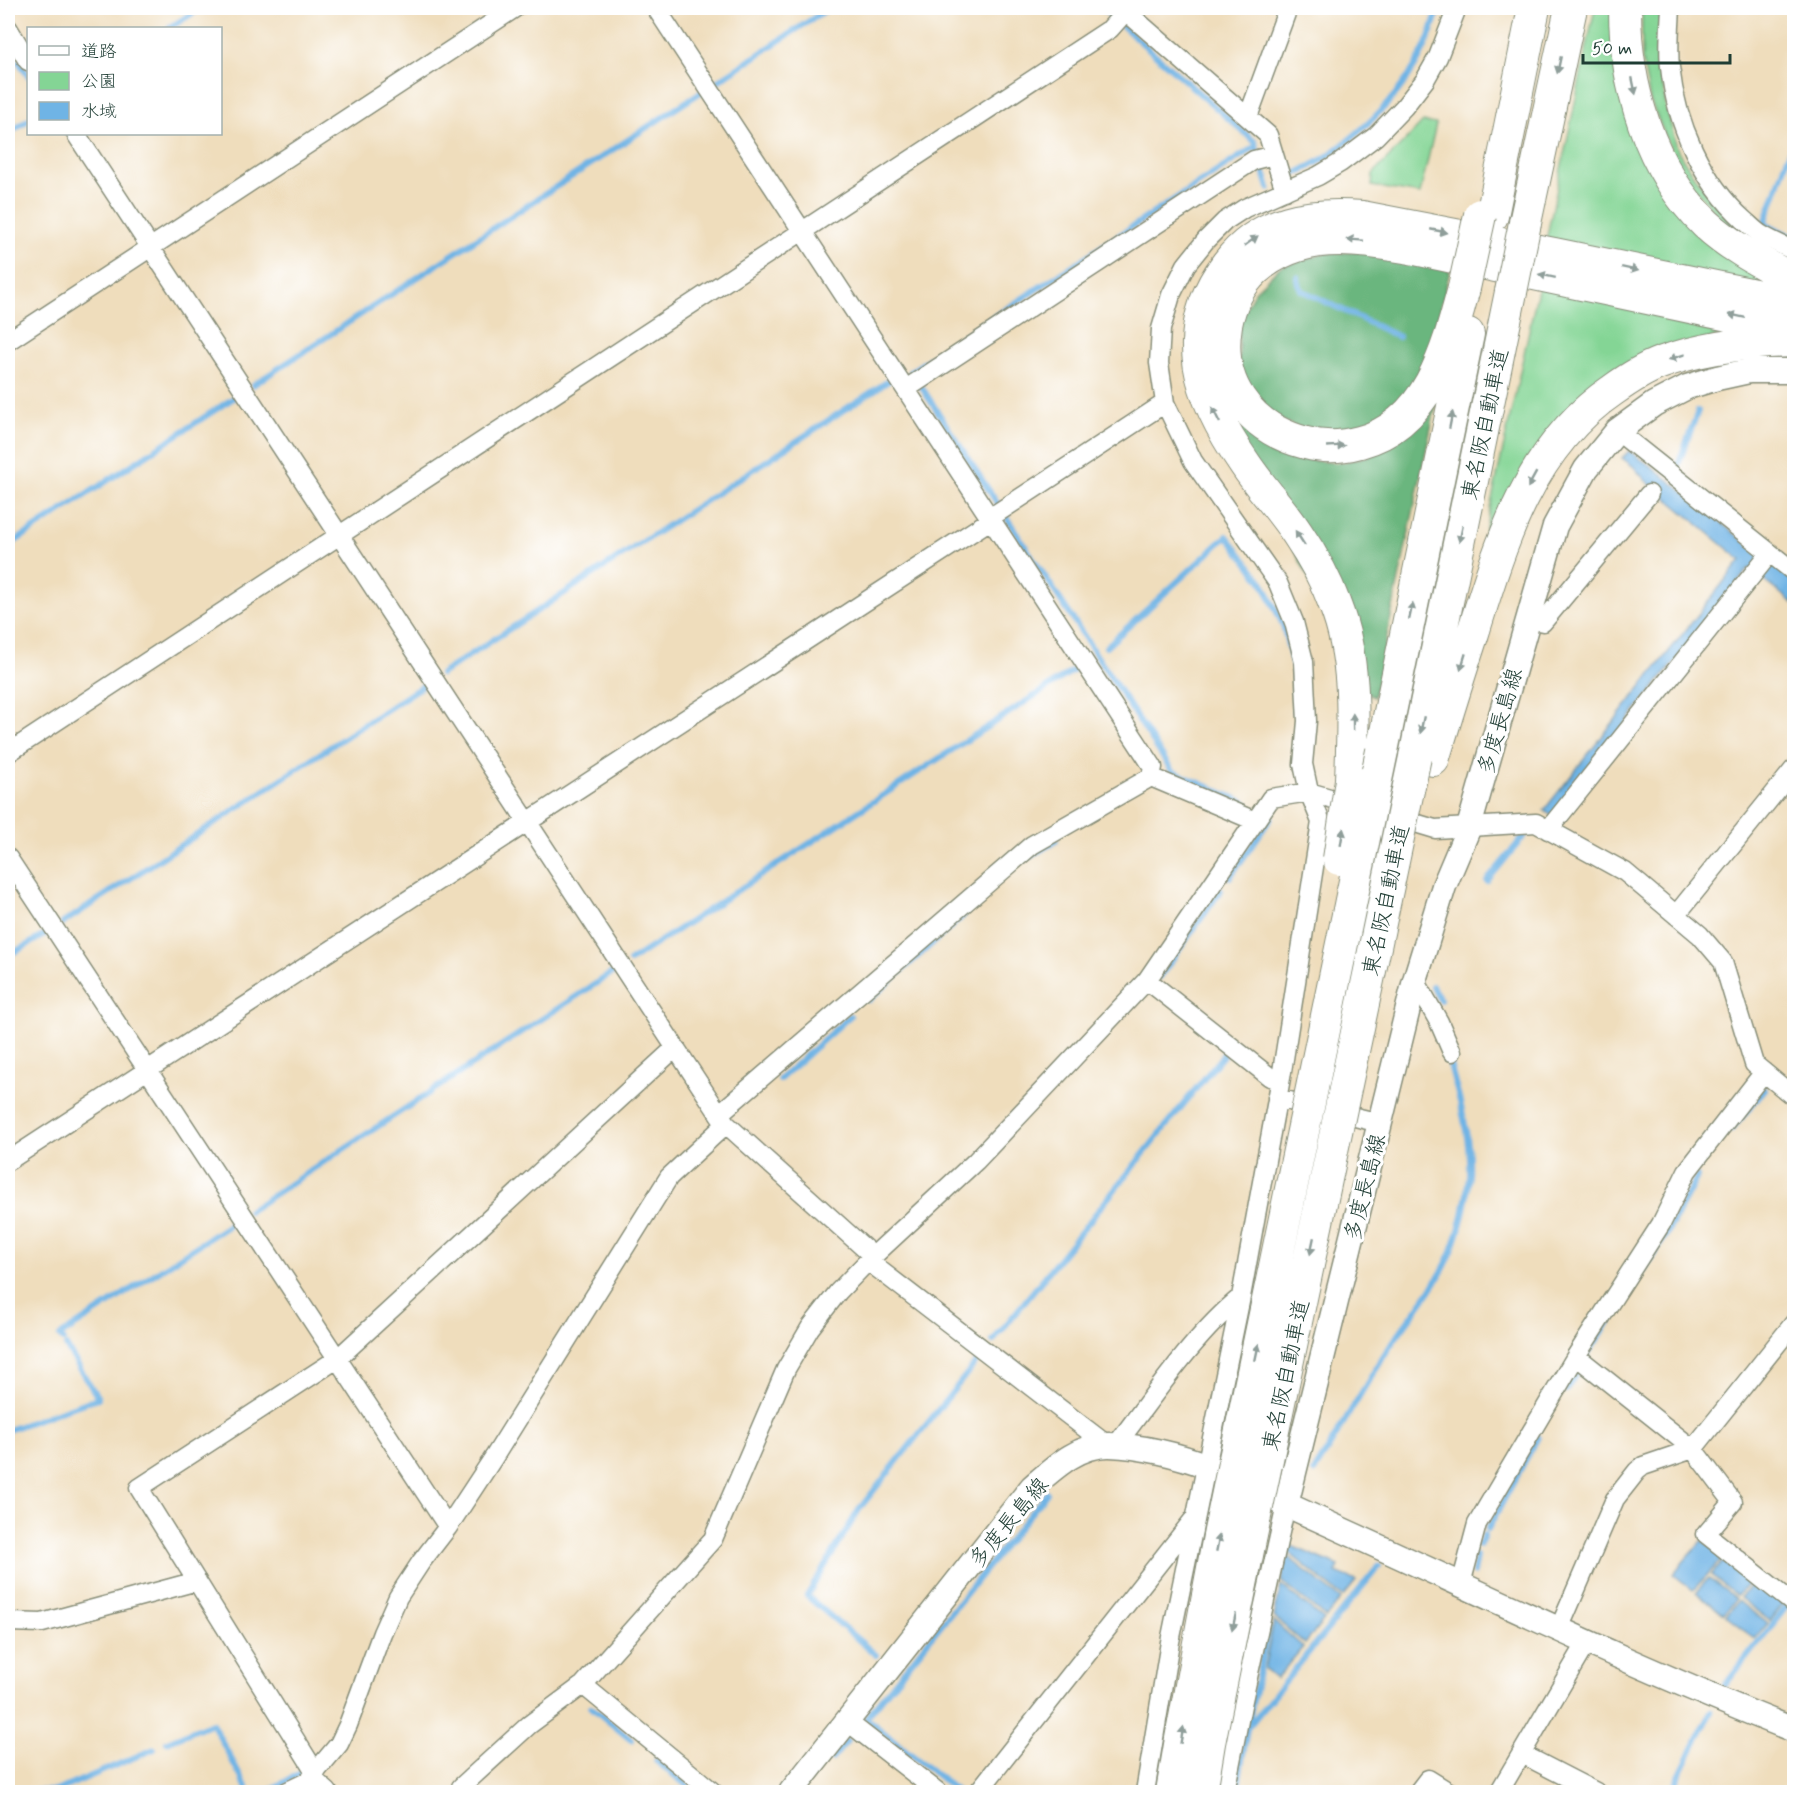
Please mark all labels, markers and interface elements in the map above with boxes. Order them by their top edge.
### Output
legend [27,27,222,135]
scale bar [1583,27,1730,65]
text: 50 m [1592,37,1632,61]
text: 道路 [81,40,117,64]
one-way arrow [1553,55,1563,74]
text: 公園 [81,70,117,94]
one-way arrow [1630,77,1639,96]
text: 水域 [81,100,117,124]
one-way arrow [1430,227,1449,236]
one-way arrow [1345,235,1364,245]
one-way arrow [1244,236,1259,248]
one-way arrow [1621,265,1640,274]
one-way arrow [1537,270,1556,280]
one-way arrow [1728,311,1747,321]
street label: 東名阪自動車道 [1456,346,1516,503]
one-way arrow [1668,353,1686,363]
one-way arrow [1211,407,1221,424]
one-way arrow [1446,411,1456,429]
one-way arrow [1327,441,1346,450]
one-way arrow [1527,472,1537,489]
one-way arrow [1456,525,1465,544]
one-way arrow [1295,530,1306,546]
one-way arrow [1407,602,1417,620]
one-way arrow [1458,654,1468,672]
street label: 多度長島線 [1472,665,1530,778]
one-way arrow [1348,712,1357,731]
one-way arrow [1417,716,1426,735]
street label: 東名阪自動車道 [1357,822,1417,979]
one-way arrow [1338,828,1347,847]
street label: 多度長島線 [1339,1131,1393,1244]
one-way arrow [1307,1236,1316,1255]
street label: 東名阪自動車道 [1257,1297,1317,1454]
one-way arrow [1253,1342,1262,1361]
street label: 多度長島線 [963,1472,1056,1574]
one-way arrow [1214,1533,1223,1552]
one-way arrow [1229,1612,1238,1631]
one-way arrow [1177,1725,1186,1744]

